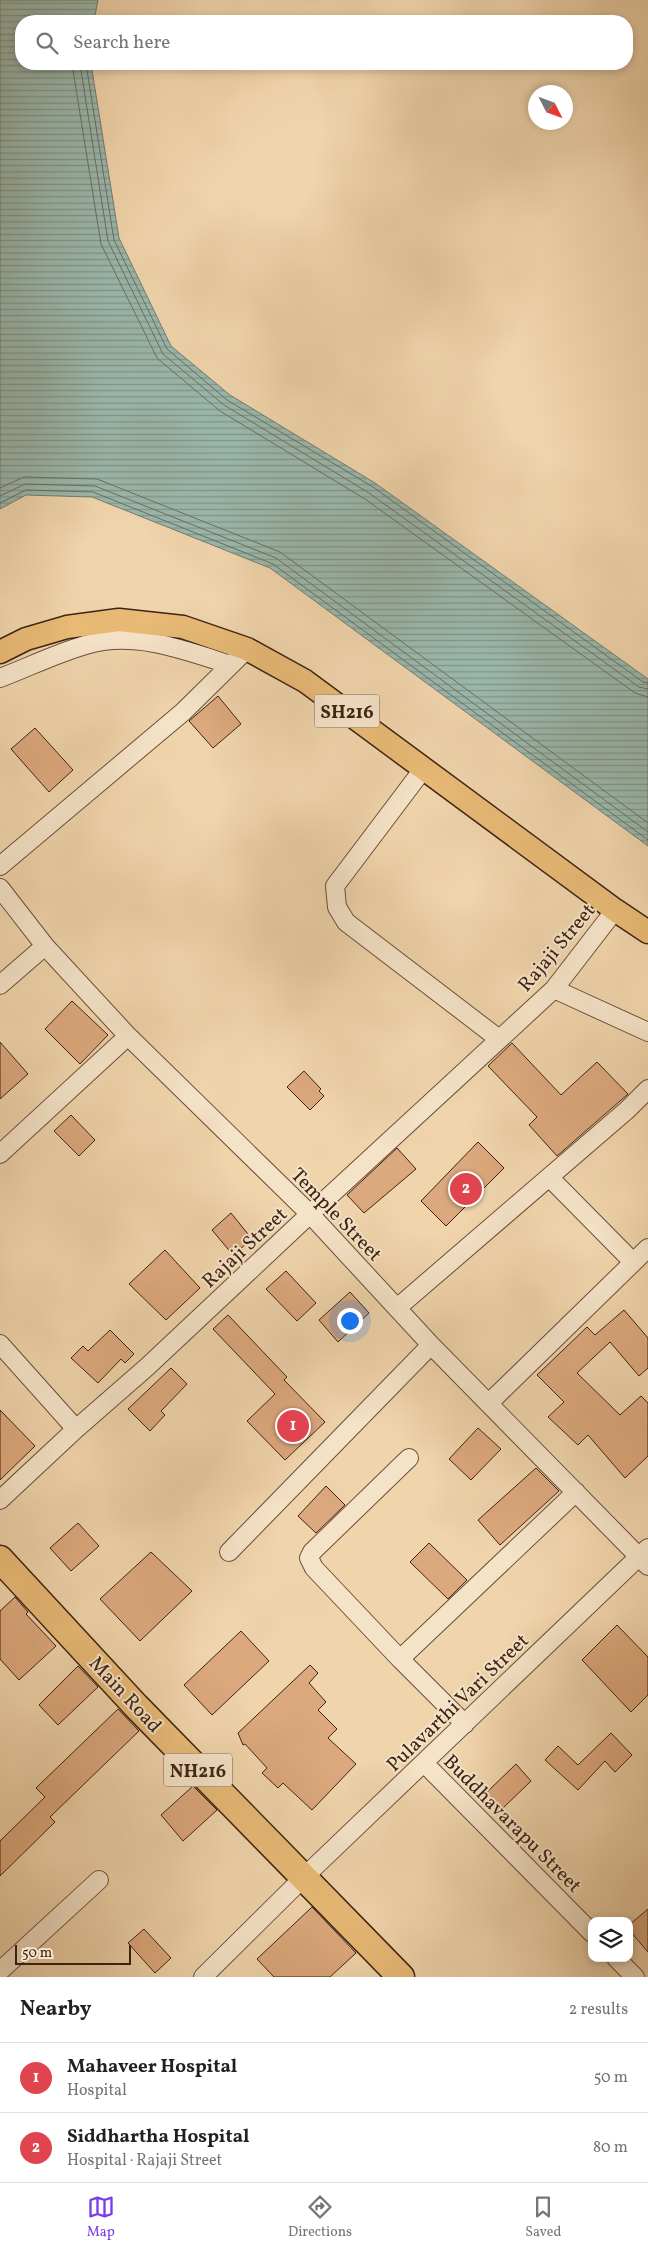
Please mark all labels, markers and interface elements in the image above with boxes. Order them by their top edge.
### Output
search box [15,15,633,70]
icon: search [33,29,61,57]
text: Search here [73,30,170,56]
north arrow [528,85,573,130]
road number: SH216 [314,694,380,728]
street label: Rajaji Street [512,898,603,998]
street label: Temple Street [284,1162,388,1268]
pin: 2 [450,1170,482,1208]
street label: Rajaji Street [197,1202,294,1295]
your location [337,1308,363,1334]
pin: 1 [277,1407,309,1445]
street label: Pulavarthi Vari Street [381,1628,536,1779]
street label: Main Road [82,1651,167,1740]
street label: Buddhavarapu Street [436,1749,587,1900]
road number: NH216 [164,1754,232,1786]
map controls [588,1917,633,1962]
button: layers [588,1917,633,1962]
scale bar [15,1942,131,1965]
text: 50 m [22,1944,52,1963]
text: Nearby [20,1995,91,2024]
text: 2 results [569,1999,628,2021]
text: Mahaveer Hospital [67,2054,237,2080]
text: 1 [33,2067,39,2089]
text: 50 m [594,2067,628,2089]
text: Hospital [67,2080,127,2102]
text: Siddhartha Hospital [67,2124,249,2150]
text: 2 [32,2137,40,2159]
text: 80 m [593,2137,628,2159]
text: Hospital · Rajaji Street [67,2150,222,2172]
tab: Map [87,2193,115,2242]
tab: Directions [288,2193,352,2242]
tab: Saved [525,2193,561,2242]

